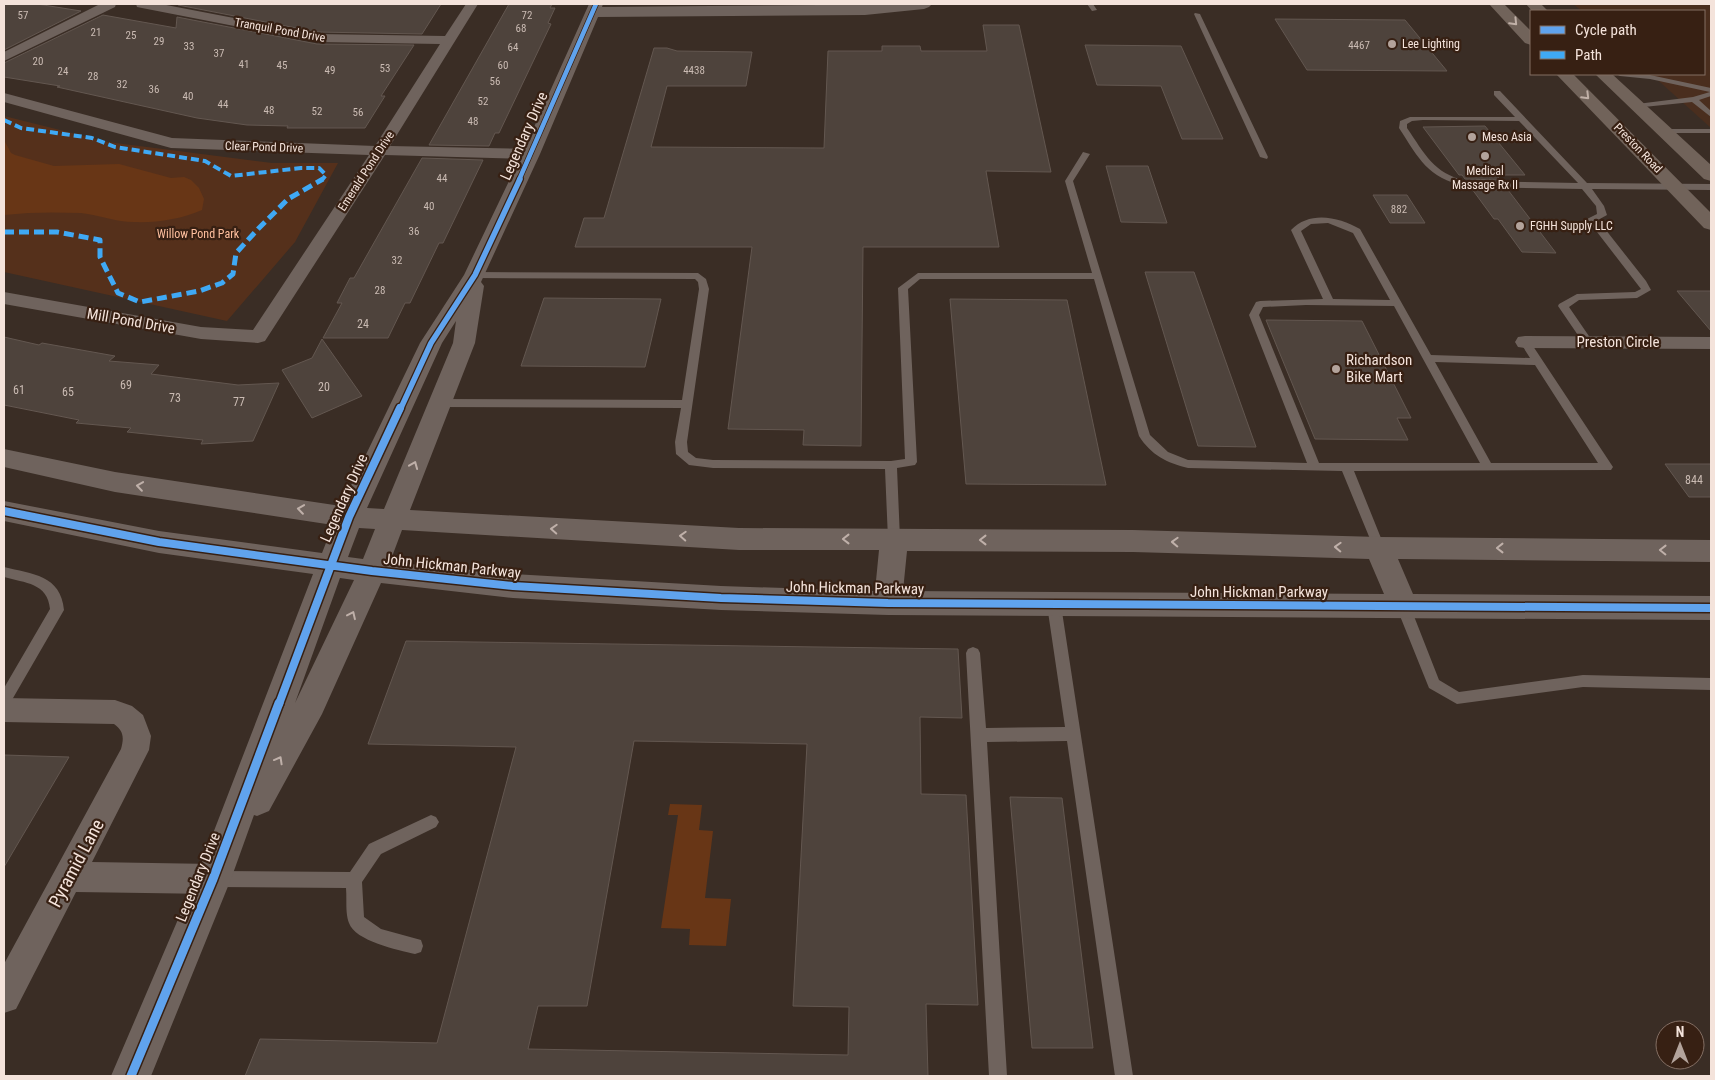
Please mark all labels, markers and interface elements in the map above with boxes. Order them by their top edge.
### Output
house number: 57 [18,9,28,22]
house number: 72 [522,9,532,22]
legend [1530,10,1705,75]
street label: Tranquil Pond Drive [234,15,327,45]
one-way arrow [1508,16,1517,25]
text: Cycle path [1575,21,1637,39]
house number: 68 [516,22,526,35]
house number: 21 [91,26,101,39]
house number: 25 [126,29,136,42]
house number: 29 [154,35,164,48]
place label: Lee Lighting [1402,37,1460,51]
marker: Lee Lighting [1386,38,1398,50]
house number: 4467 [1348,39,1370,52]
house number: 33 [184,40,194,53]
house number: 64 [508,41,519,54]
text: Path [1575,46,1602,64]
house number: 37 [214,47,224,60]
house number: 20 [33,55,43,68]
house number: 41 [239,58,249,71]
house number: 45 [277,59,287,72]
house number: 60 [498,59,508,72]
house number: 53 [380,62,390,75]
house number: 49 [325,64,335,77]
house number: 4438 [683,64,705,77]
house number: 24 [58,65,69,78]
house number: 28 [88,70,98,83]
house number: 56 [490,75,500,88]
house number: 32 [117,78,127,91]
house number: 36 [149,83,159,96]
street label: Legendary Drive [496,89,552,183]
house number: 40 [183,90,193,103]
one-way arrow [1581,90,1590,99]
house number: 52 [478,95,488,108]
house number: 44 [218,98,229,111]
house number: 48 [264,104,274,117]
house number: 52 [312,105,322,118]
house number: 56 [353,106,363,119]
house number: 48 [468,115,478,128]
street label: Preston Road [1611,120,1665,176]
street label: Emerald Pond Drive [335,128,397,214]
place label: Meso Asia [1482,130,1532,144]
marker: Meso Asia [1466,131,1478,143]
street label: Clear Pond Drive [225,139,304,155]
marker: Medical Massage Rx II [1479,150,1491,162]
place label: Medical Massage Rx II [1452,164,1518,192]
house number: 44 [437,172,448,185]
house number: 40 [424,200,434,213]
house number: 882 [1391,203,1407,216]
place label: FGHH Supply LLC [1530,219,1613,233]
marker: FGHH Supply LLC [1514,220,1526,232]
house number: 36 [409,225,419,238]
park label: Willow Pond Park [157,227,240,241]
house number: 32 [392,254,402,267]
house number: 28 [375,284,385,297]
street label: Mill Pond Drive [86,304,176,338]
house number: 24 [357,317,369,331]
street label: Preston Circle [1577,333,1659,351]
place label: Richardson Bike Mart [1346,351,1412,386]
marker: Richardson Bike Mart [1330,363,1342,375]
house number: 69 [120,378,132,392]
house number: 20 [318,380,330,394]
house number: 61 [13,383,25,397]
house number: 65 [62,385,74,399]
house number: 73 [169,391,181,405]
house number: 77 [233,395,245,409]
street label: Legendary Drive [316,451,372,545]
one-way arrow [408,461,419,470]
house number: 844 [1685,473,1703,487]
one-way arrow [136,481,144,491]
one-way arrow [296,505,305,515]
one-way arrow [550,523,558,534]
one-way arrow [679,530,687,541]
one-way arrow [841,534,849,544]
one-way arrow [979,535,986,545]
one-way arrow [1171,537,1178,547]
one-way arrow [1333,542,1341,552]
one-way arrow [1496,543,1504,553]
one-way arrow [1658,545,1666,555]
street label: John Hickman Parkway [382,550,522,582]
street label: John Hickman Parkway [786,578,924,598]
street label: John Hickman Parkway [1190,583,1328,601]
one-way arrow [345,611,356,620]
one-way arrow [273,757,283,766]
street label: Pyramid Lane [44,815,108,911]
street label: Legendary Drive [172,830,224,924]
north arrow [1655,1020,1705,1070]
text: N [1676,1024,1684,1040]

